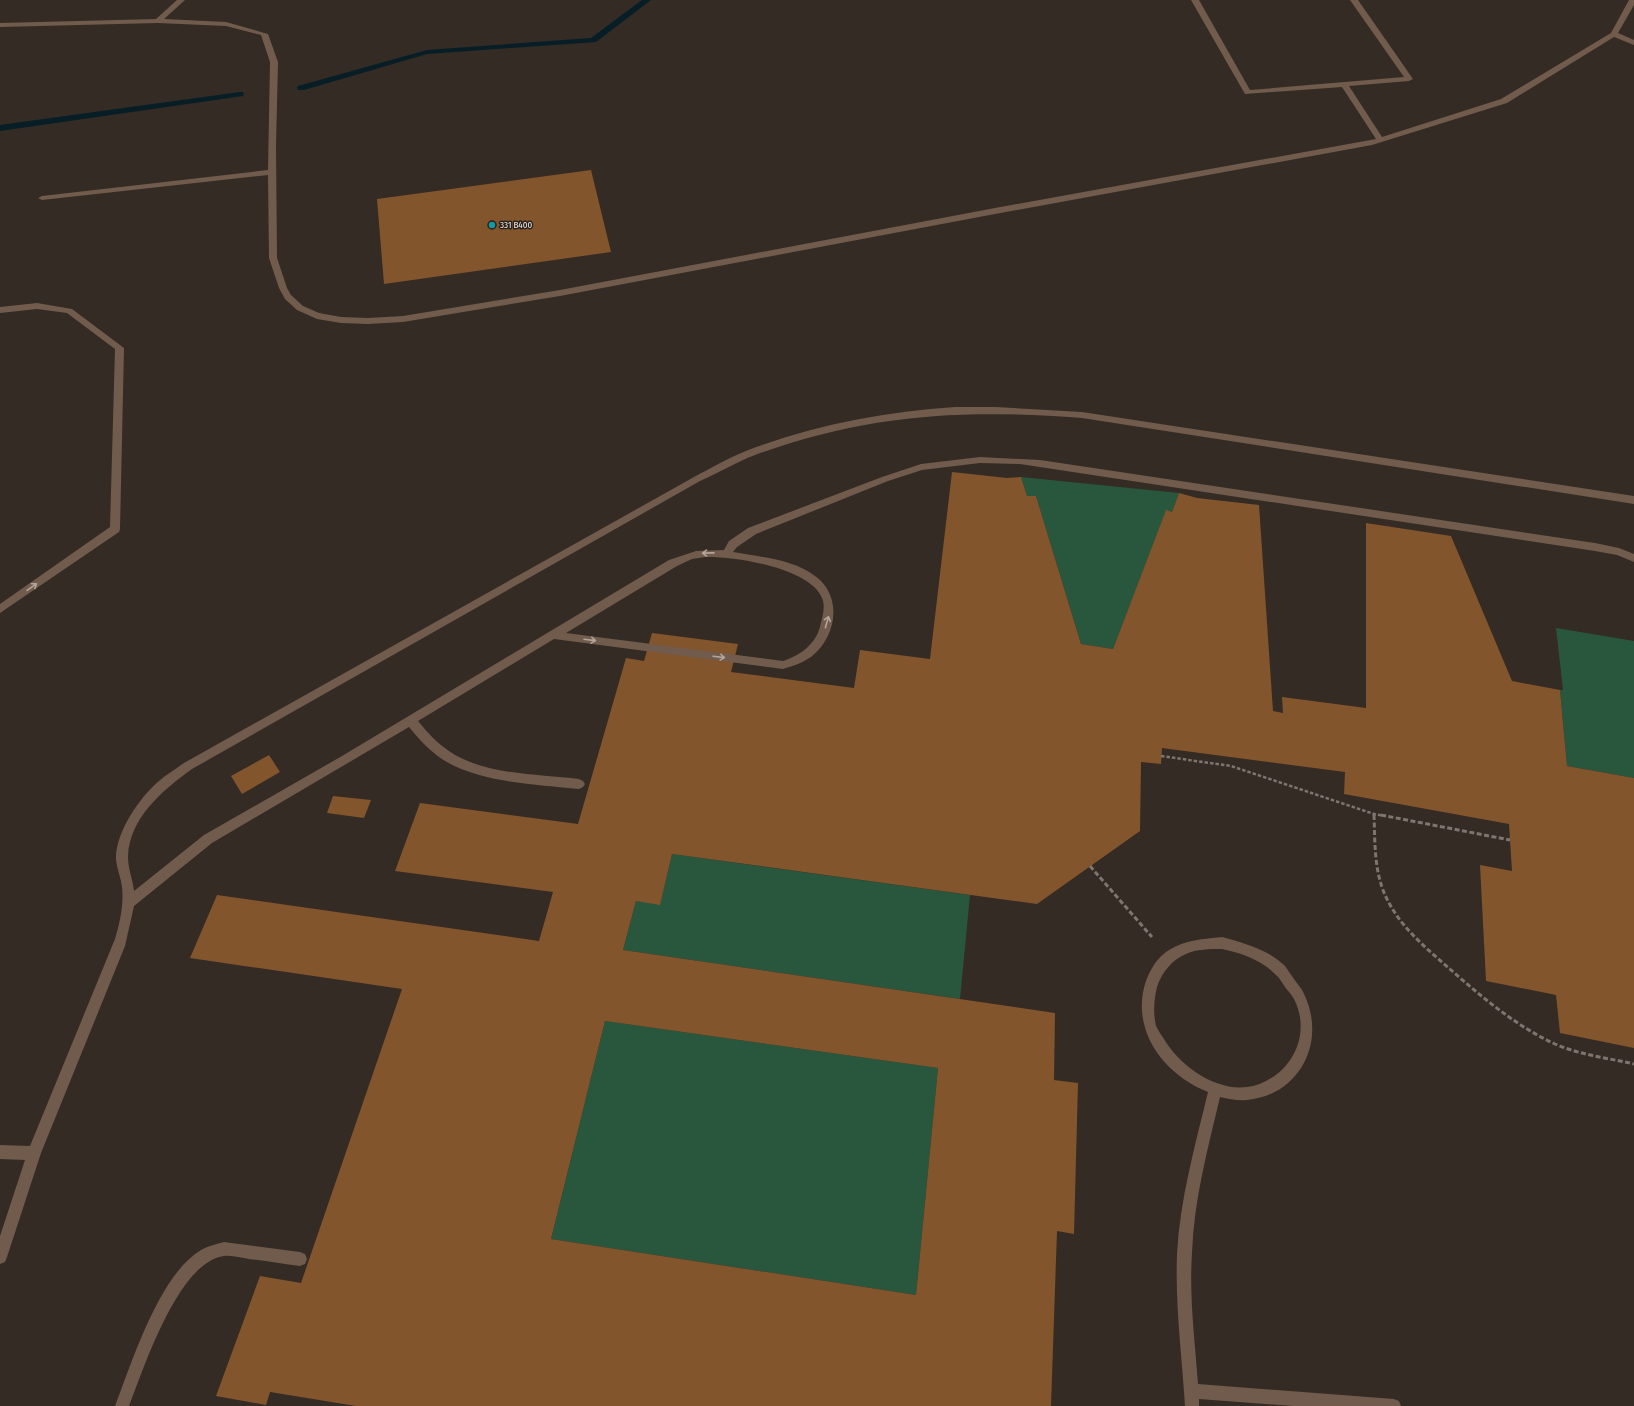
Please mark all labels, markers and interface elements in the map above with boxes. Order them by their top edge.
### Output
marker: 331 B400 [487,220,497,230]
place label: 331 B400 [500,220,532,230]
one-way arrow [702,549,715,557]
one-way arrow [26,583,37,591]
one-way arrow [824,616,831,629]
one-way arrow [583,637,596,644]
one-way arrow [712,653,725,661]

